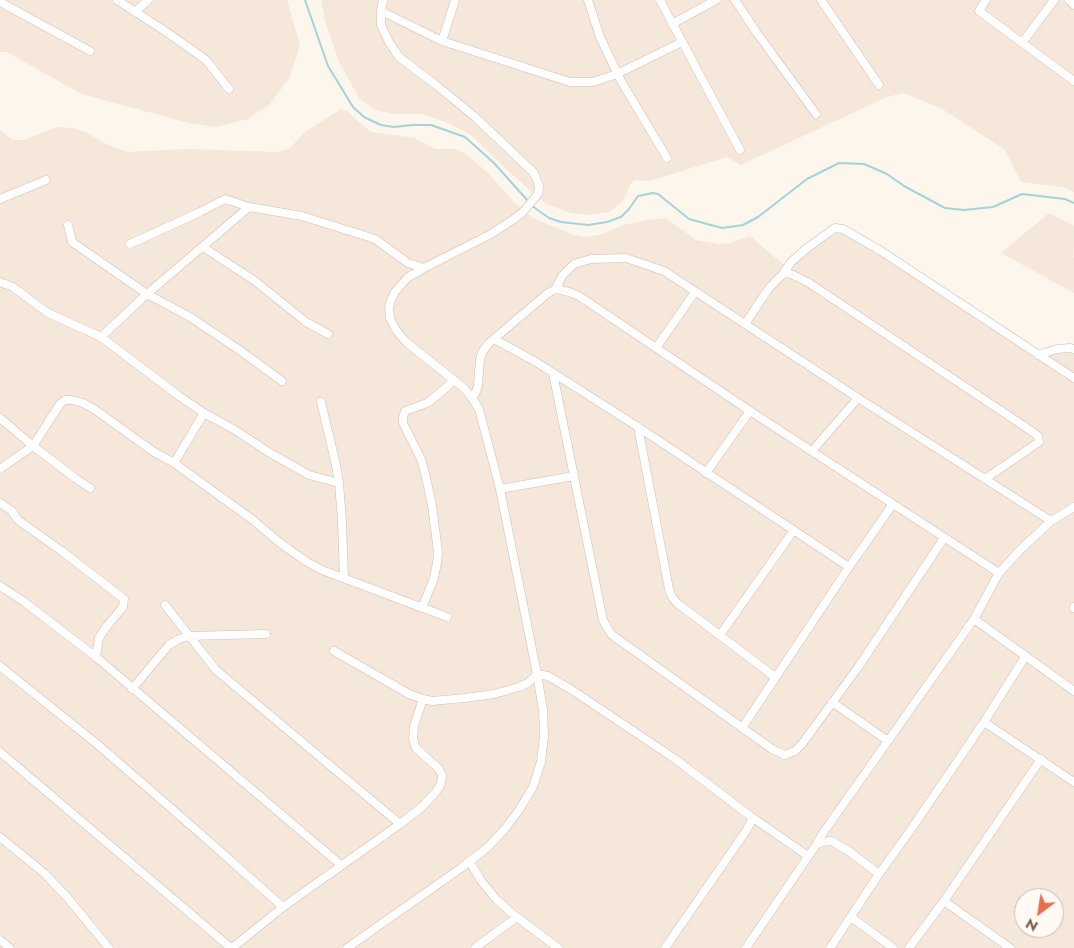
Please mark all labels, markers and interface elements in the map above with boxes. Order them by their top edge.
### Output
north arrow [1014,888,1064,938]
text: N [1022,914,1042,936]

